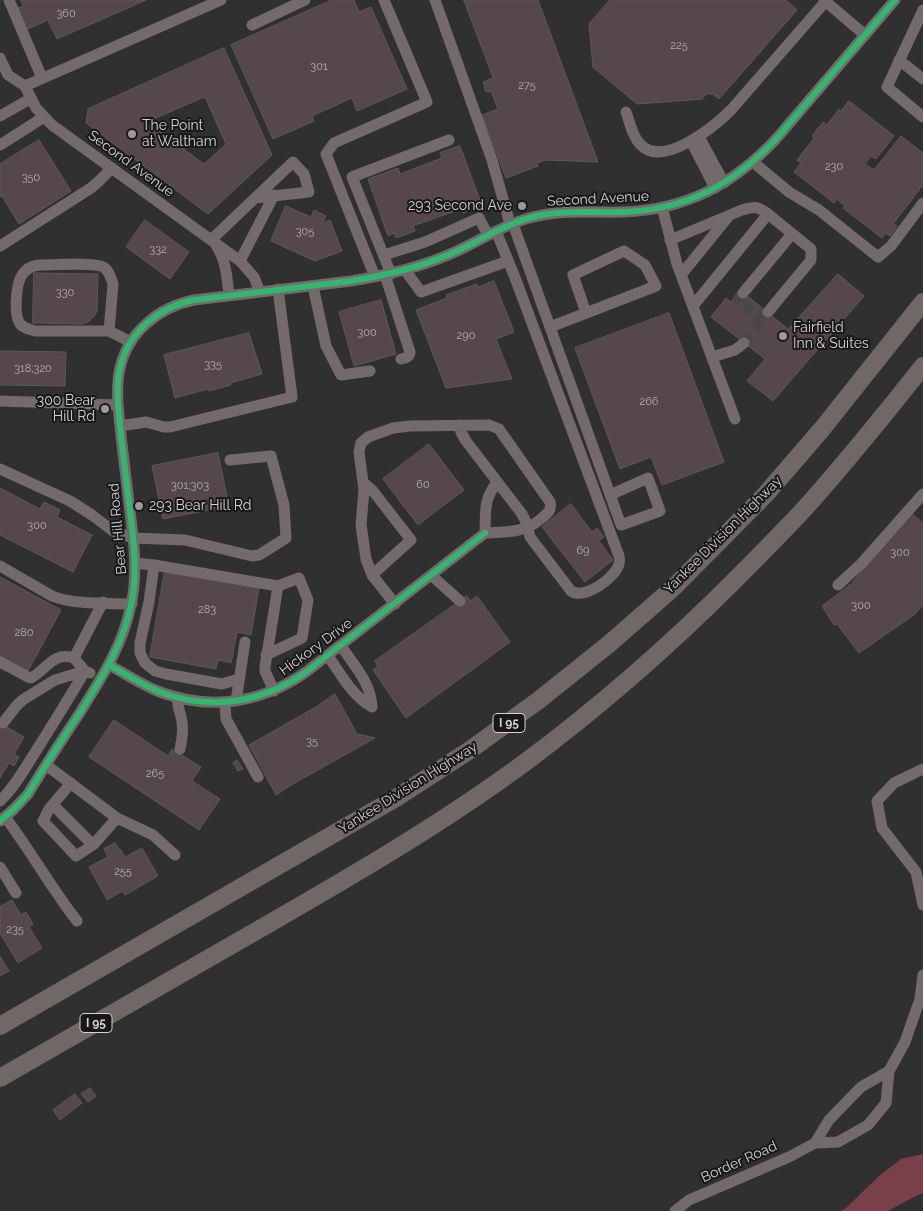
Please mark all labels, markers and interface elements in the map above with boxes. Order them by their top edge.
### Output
house number: 360 [56,7,76,21]
house number: 225 [670,39,688,53]
house number: 301 [310,60,328,74]
house number: 275 [518,79,536,93]
place label: The Point at Waltham [142,118,217,150]
street label: Second Avenue [85,127,177,201]
marker: The Point at Waltham [126,128,138,140]
house number: 230 [825,160,843,174]
house number: 350 [22,171,40,185]
street label: Second Avenue [547,188,649,210]
place label: 293 Second Ave [408,198,512,214]
marker: 293 Second Ave [516,200,528,212]
house number: 305 [296,225,314,239]
house number: 332 [149,243,167,257]
house number: 330 [56,286,74,300]
place label: Fairfield Inn & Suites [793,320,869,352]
house number: 300 [357,326,377,340]
house number: 290 [457,329,475,343]
marker: Fairfield Inn & Suites [777,330,789,342]
house number: 335 [204,358,222,372]
house number: 318;320 [14,362,52,376]
place label: 300 Bear Hill Rd [37,393,95,426]
house number: 266 [640,395,658,409]
marker: 300 Bear Hill Rd [99,403,111,415]
street label: Yankee Division Highway [660,472,786,598]
house number: 60 [416,478,430,492]
house number: 301;303 [171,479,209,493]
street label: Bear Hill Road [106,483,130,575]
place label: 293 Bear Hill Rd [149,498,251,514]
marker: 293 Bear Hill Rd [133,500,145,512]
house number: 300 [27,519,47,533]
house number: 69 [576,544,590,558]
house number: 300 [890,546,910,560]
house number: 300 [851,599,871,613]
house number: 283 [198,603,216,617]
street label: Hickory Drive [276,615,356,679]
house number: 280 [15,626,33,640]
road number: I 95 [493,714,525,732]
house number: 35 [306,735,318,749]
street label: Yankee Division Highway [336,738,480,838]
house number: 265 [146,767,164,781]
house number: 255 [114,865,132,879]
house number: 235 [6,923,24,937]
road number: I 95 [80,1014,112,1032]
street label: Border Road [698,1138,780,1186]

